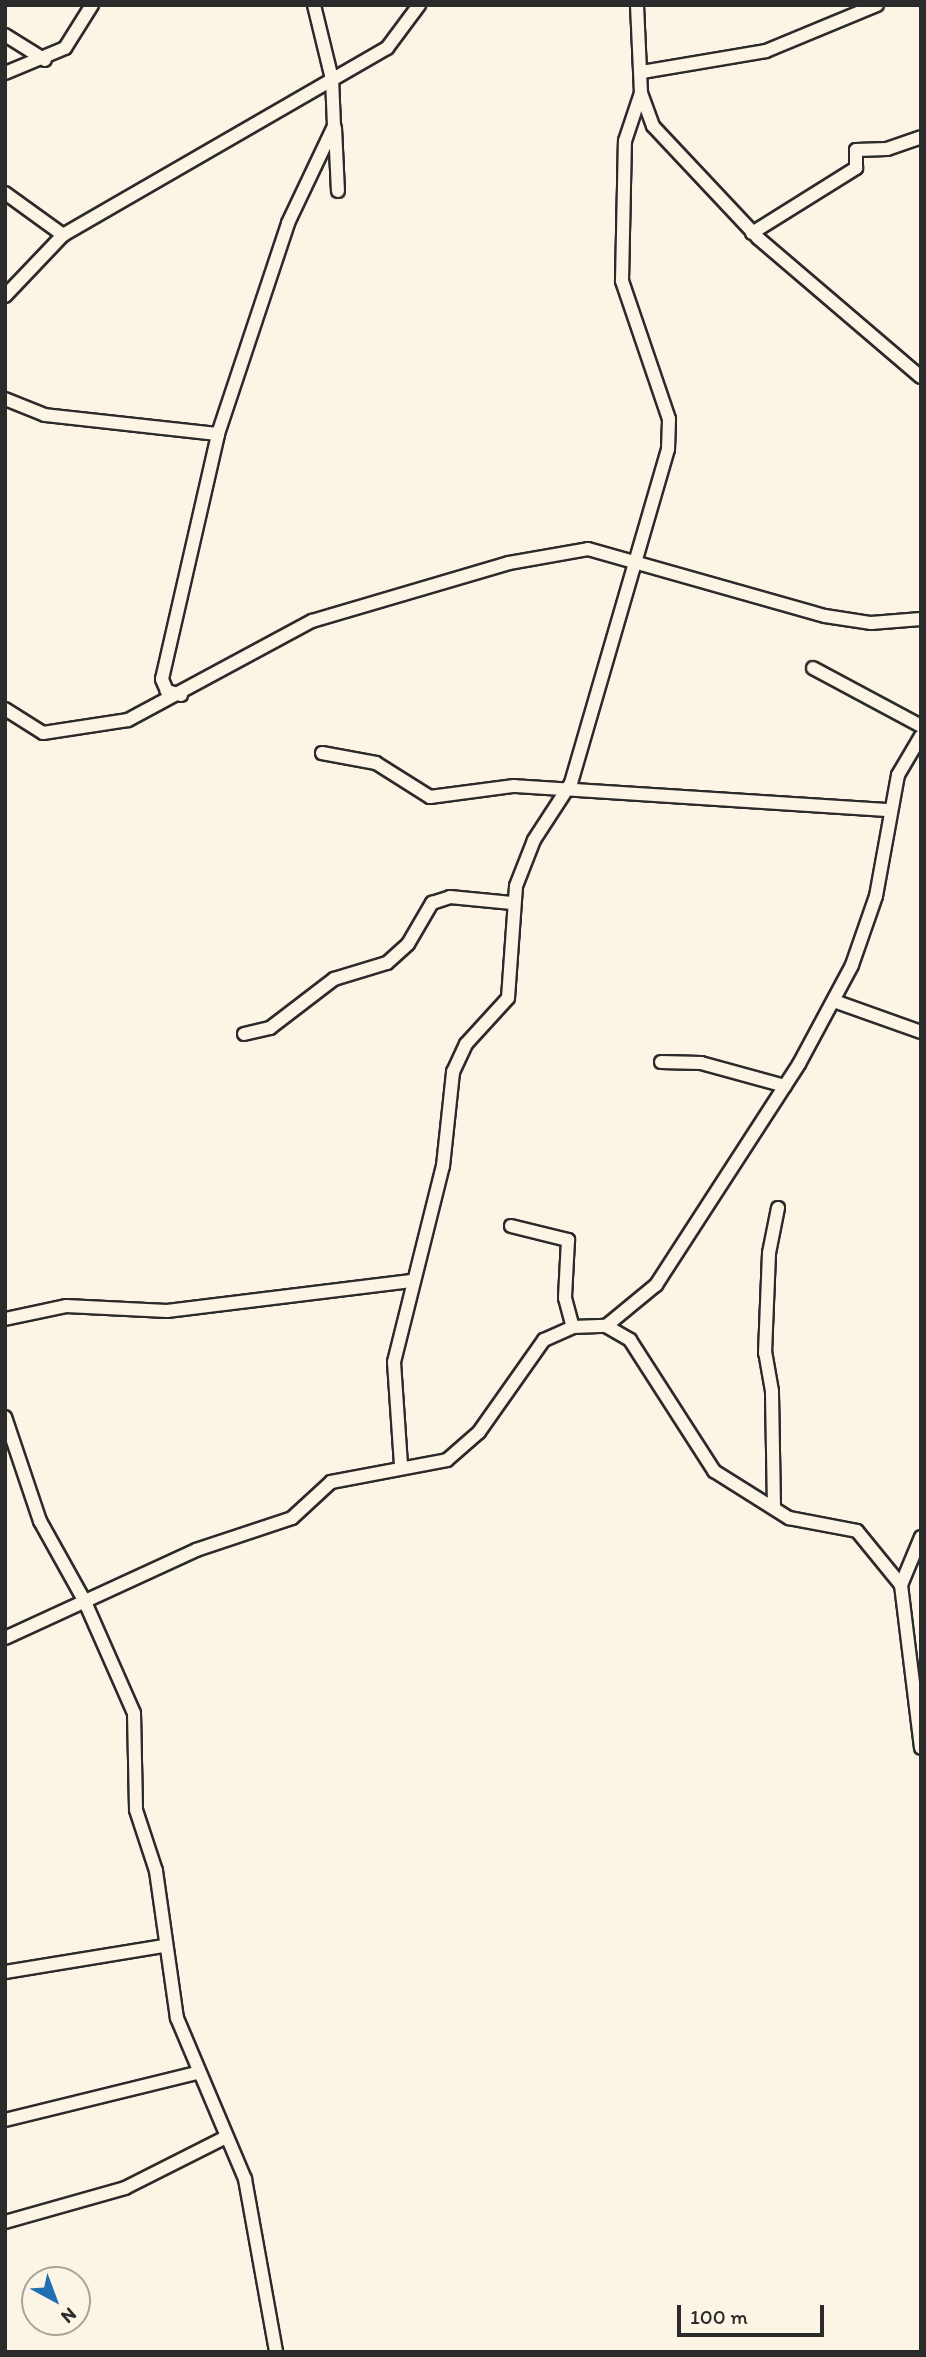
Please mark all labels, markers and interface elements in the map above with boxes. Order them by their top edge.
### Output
north arrow [21,2266,91,2336]
scale bar [681,2290,828,2334]
text: N [56,2303,81,2329]
text: 100 m [690,2304,748,2329]

